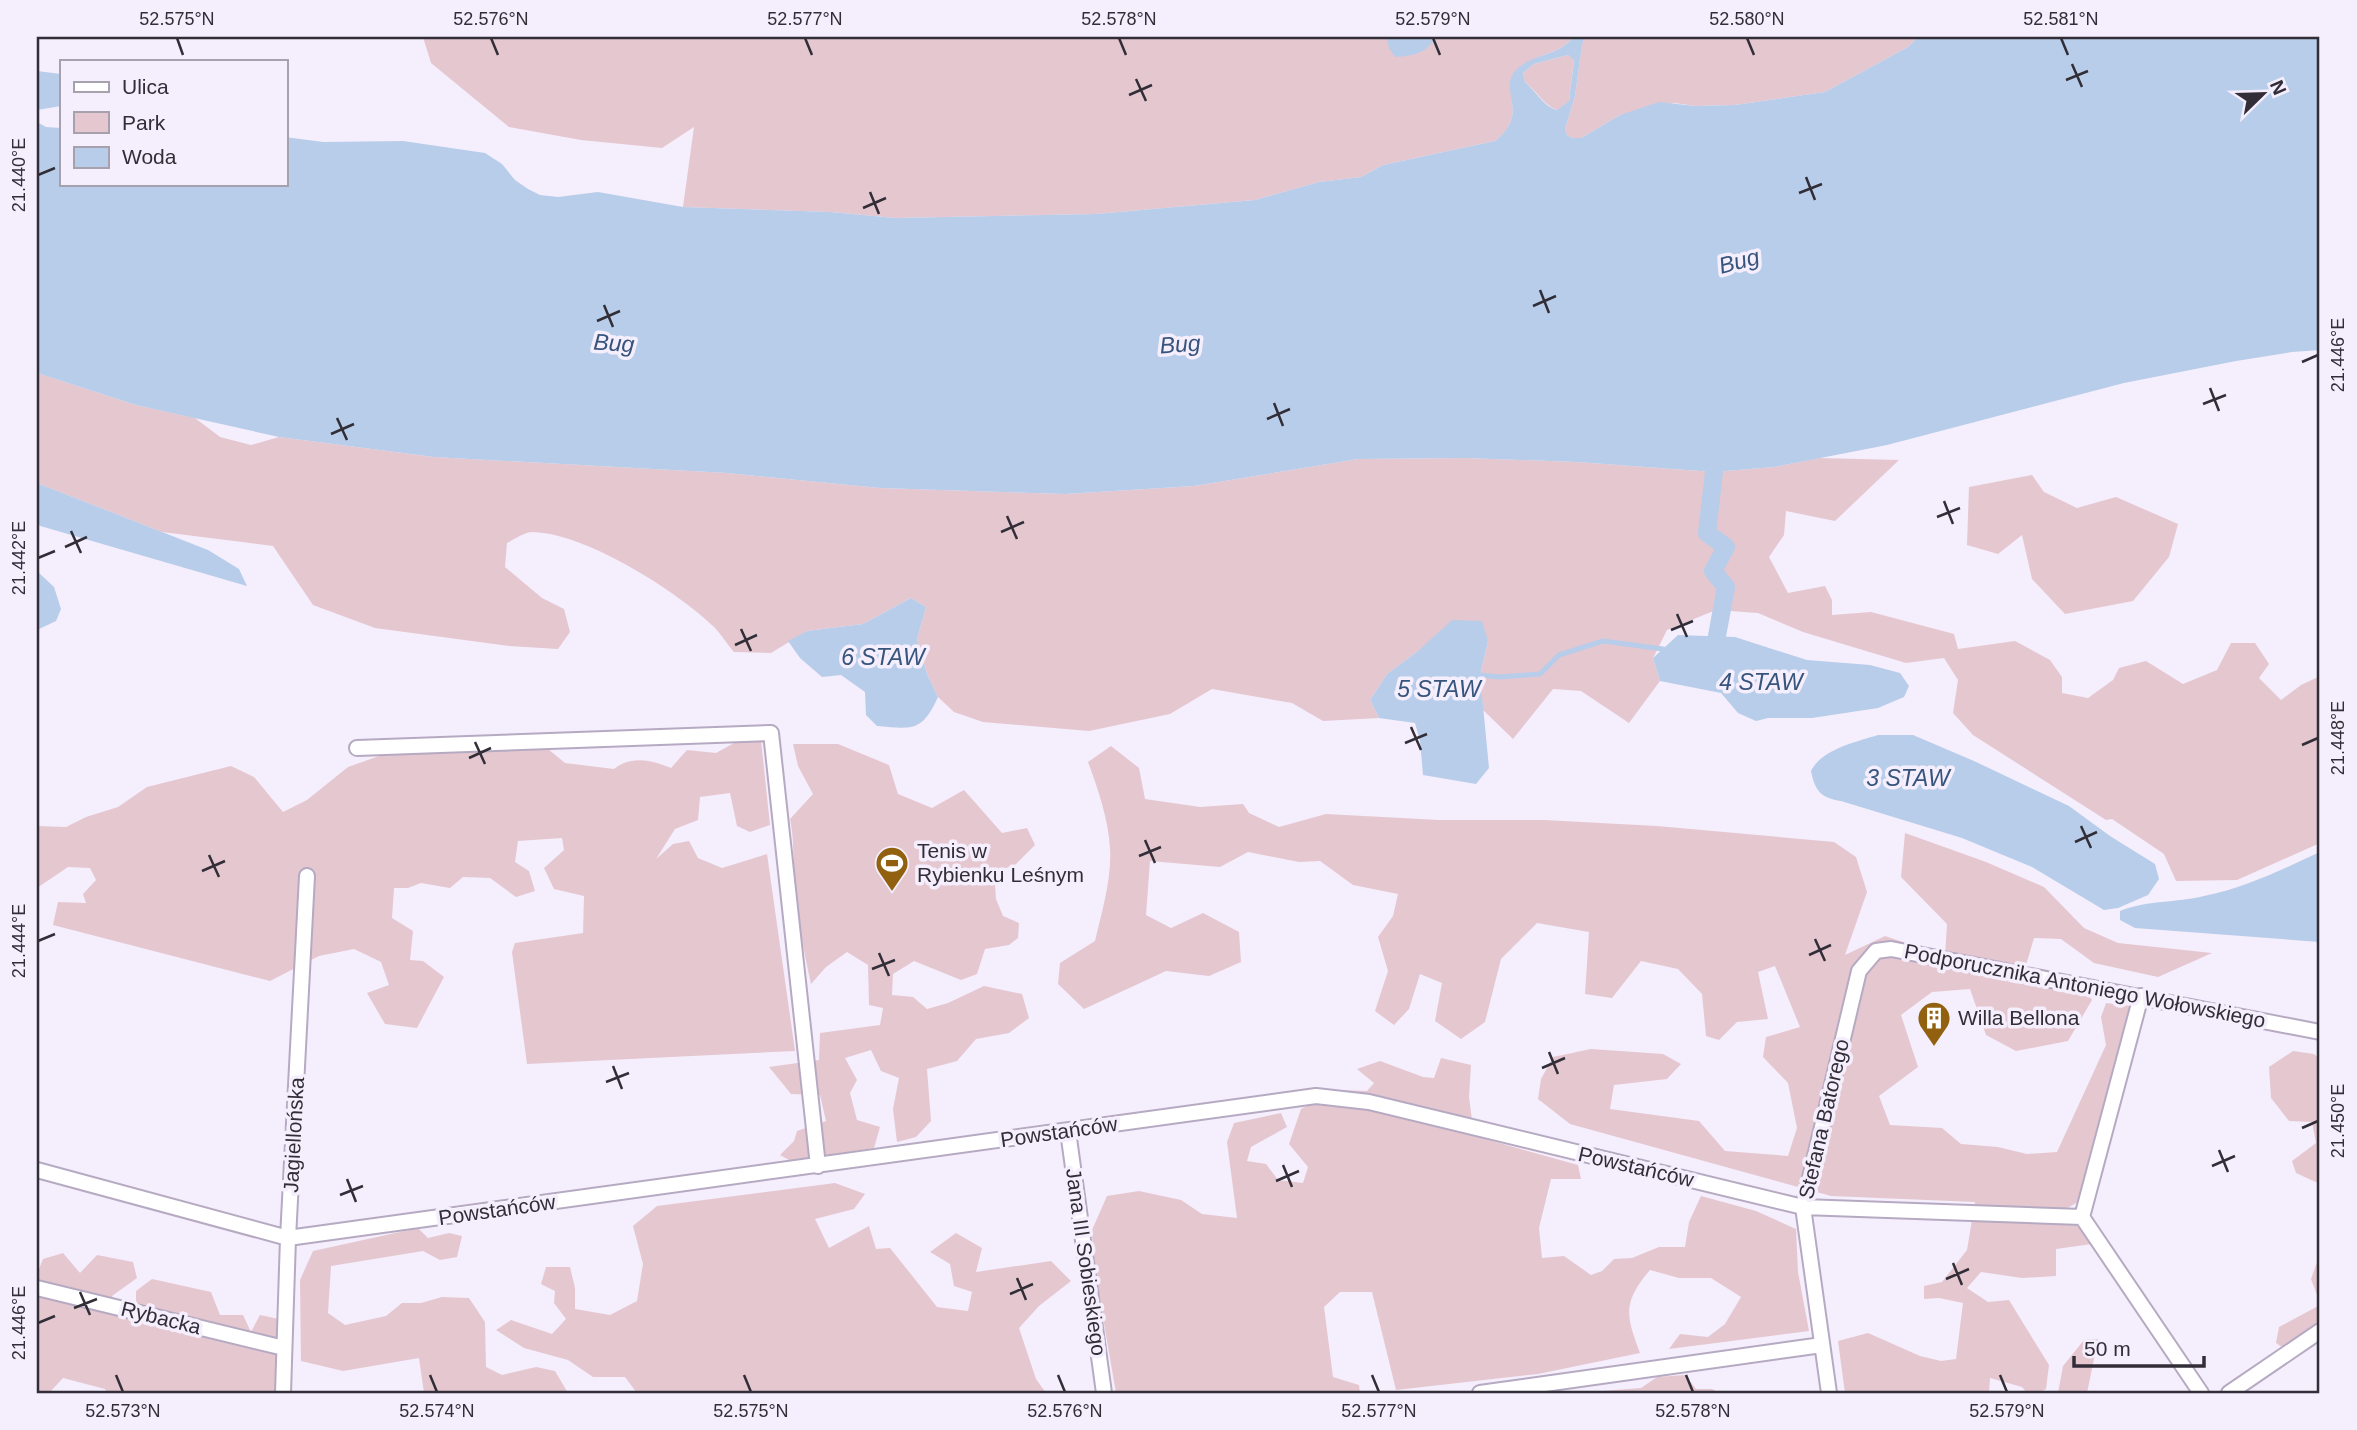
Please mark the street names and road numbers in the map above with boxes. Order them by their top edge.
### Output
street label: Podporucznika Antoniego Wołowskiego [1903,939,2268,1032]
street label: Stefana Batorego [1794,1037,1853,1201]
street label: Jagiellońska [279,1076,308,1193]
street label: Powstańców [999,1112,1120,1151]
street label: Powstańców [1576,1142,1697,1191]
street label: Jana III Sobieskiego [1062,1167,1111,1357]
street label: Powstańców [437,1190,558,1229]
street label: Rybacka [119,1296,204,1339]

